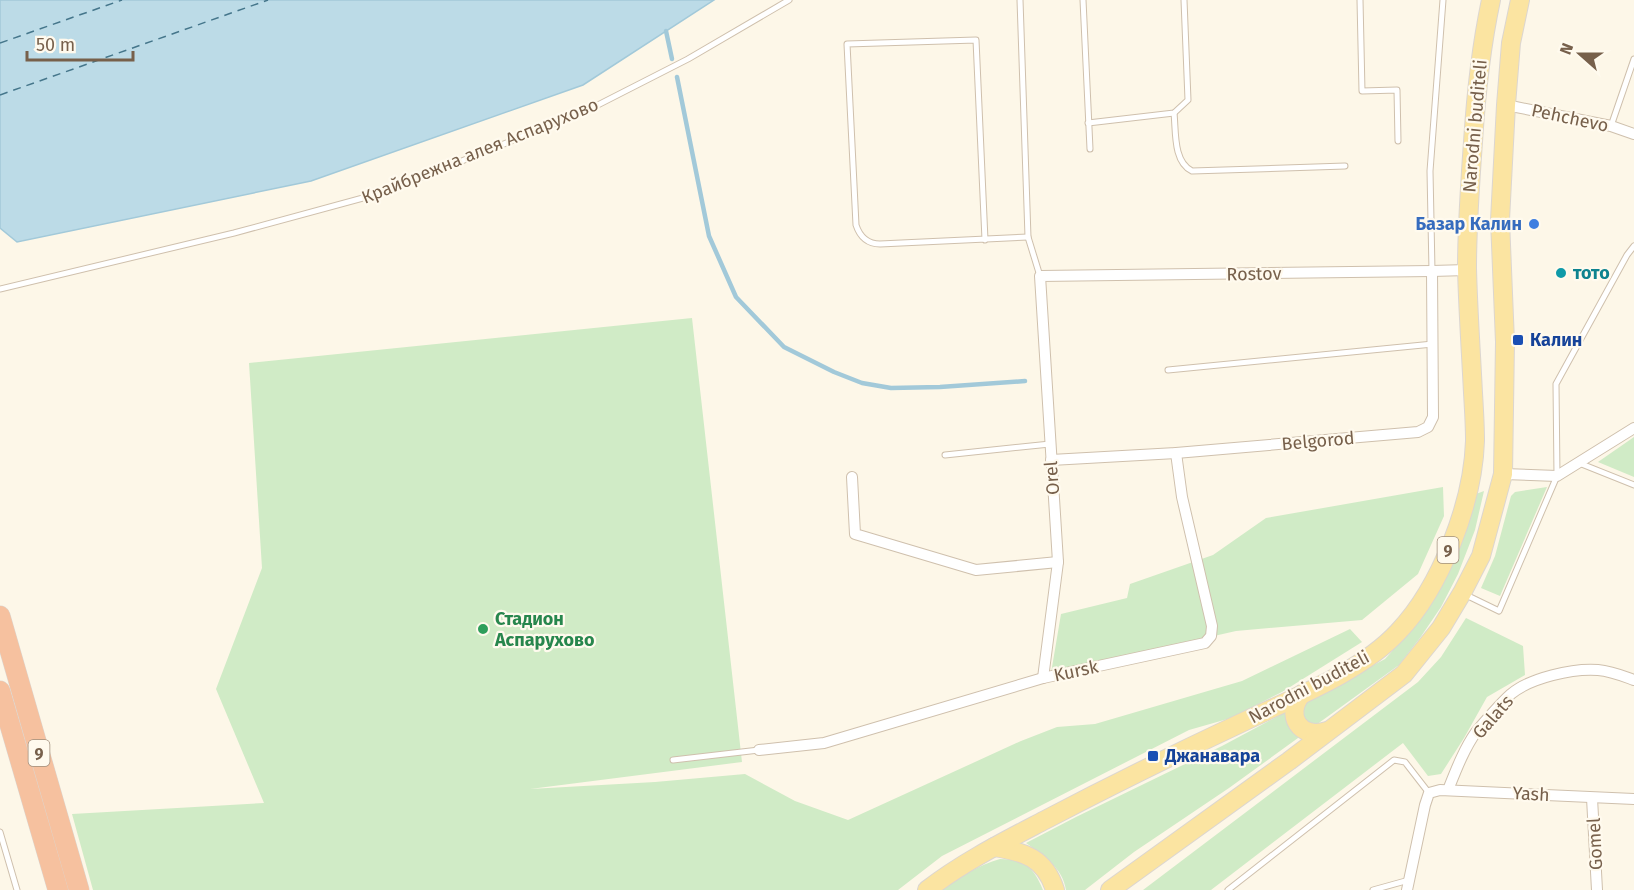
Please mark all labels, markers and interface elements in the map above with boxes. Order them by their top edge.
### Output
scale bar [27,24,134,62]
north arrow [1550,24,1610,84]
text: 50 m [36,34,75,56]
text: N [1556,40,1577,57]
street label: Narodni buditeli [1458,59,1492,193]
street label: Крайбрежна алея Аспарухово [358,93,602,209]
street label: Pehchevo [1529,99,1611,137]
place label: Базар Калин [1415,213,1522,235]
marker: Базар Калин [1527,217,1541,231]
place label: тото [1573,262,1610,284]
street label: Rostov [1226,263,1282,285]
marker: тото [1554,266,1568,280]
place label: Калин [1530,329,1582,351]
marker: Калин [1511,333,1525,347]
street label: Belgorod [1281,427,1355,455]
street label: Orel [1040,460,1064,496]
road number: 9 [1438,537,1458,563]
place label: Стадион Аспарухово [494,608,594,651]
marker: Стадион Аспарухово [476,622,490,636]
street label: Narodni buditeli [1245,646,1373,728]
street label: Kursk [1052,655,1101,686]
street label: Galats [1468,691,1518,743]
road number: 9 [28,740,50,766]
place label: Джанавара [1164,745,1260,767]
marker: Джанавара [1146,749,1160,763]
street label: Yash [1512,782,1550,806]
street label: Gomel [1583,817,1607,871]

